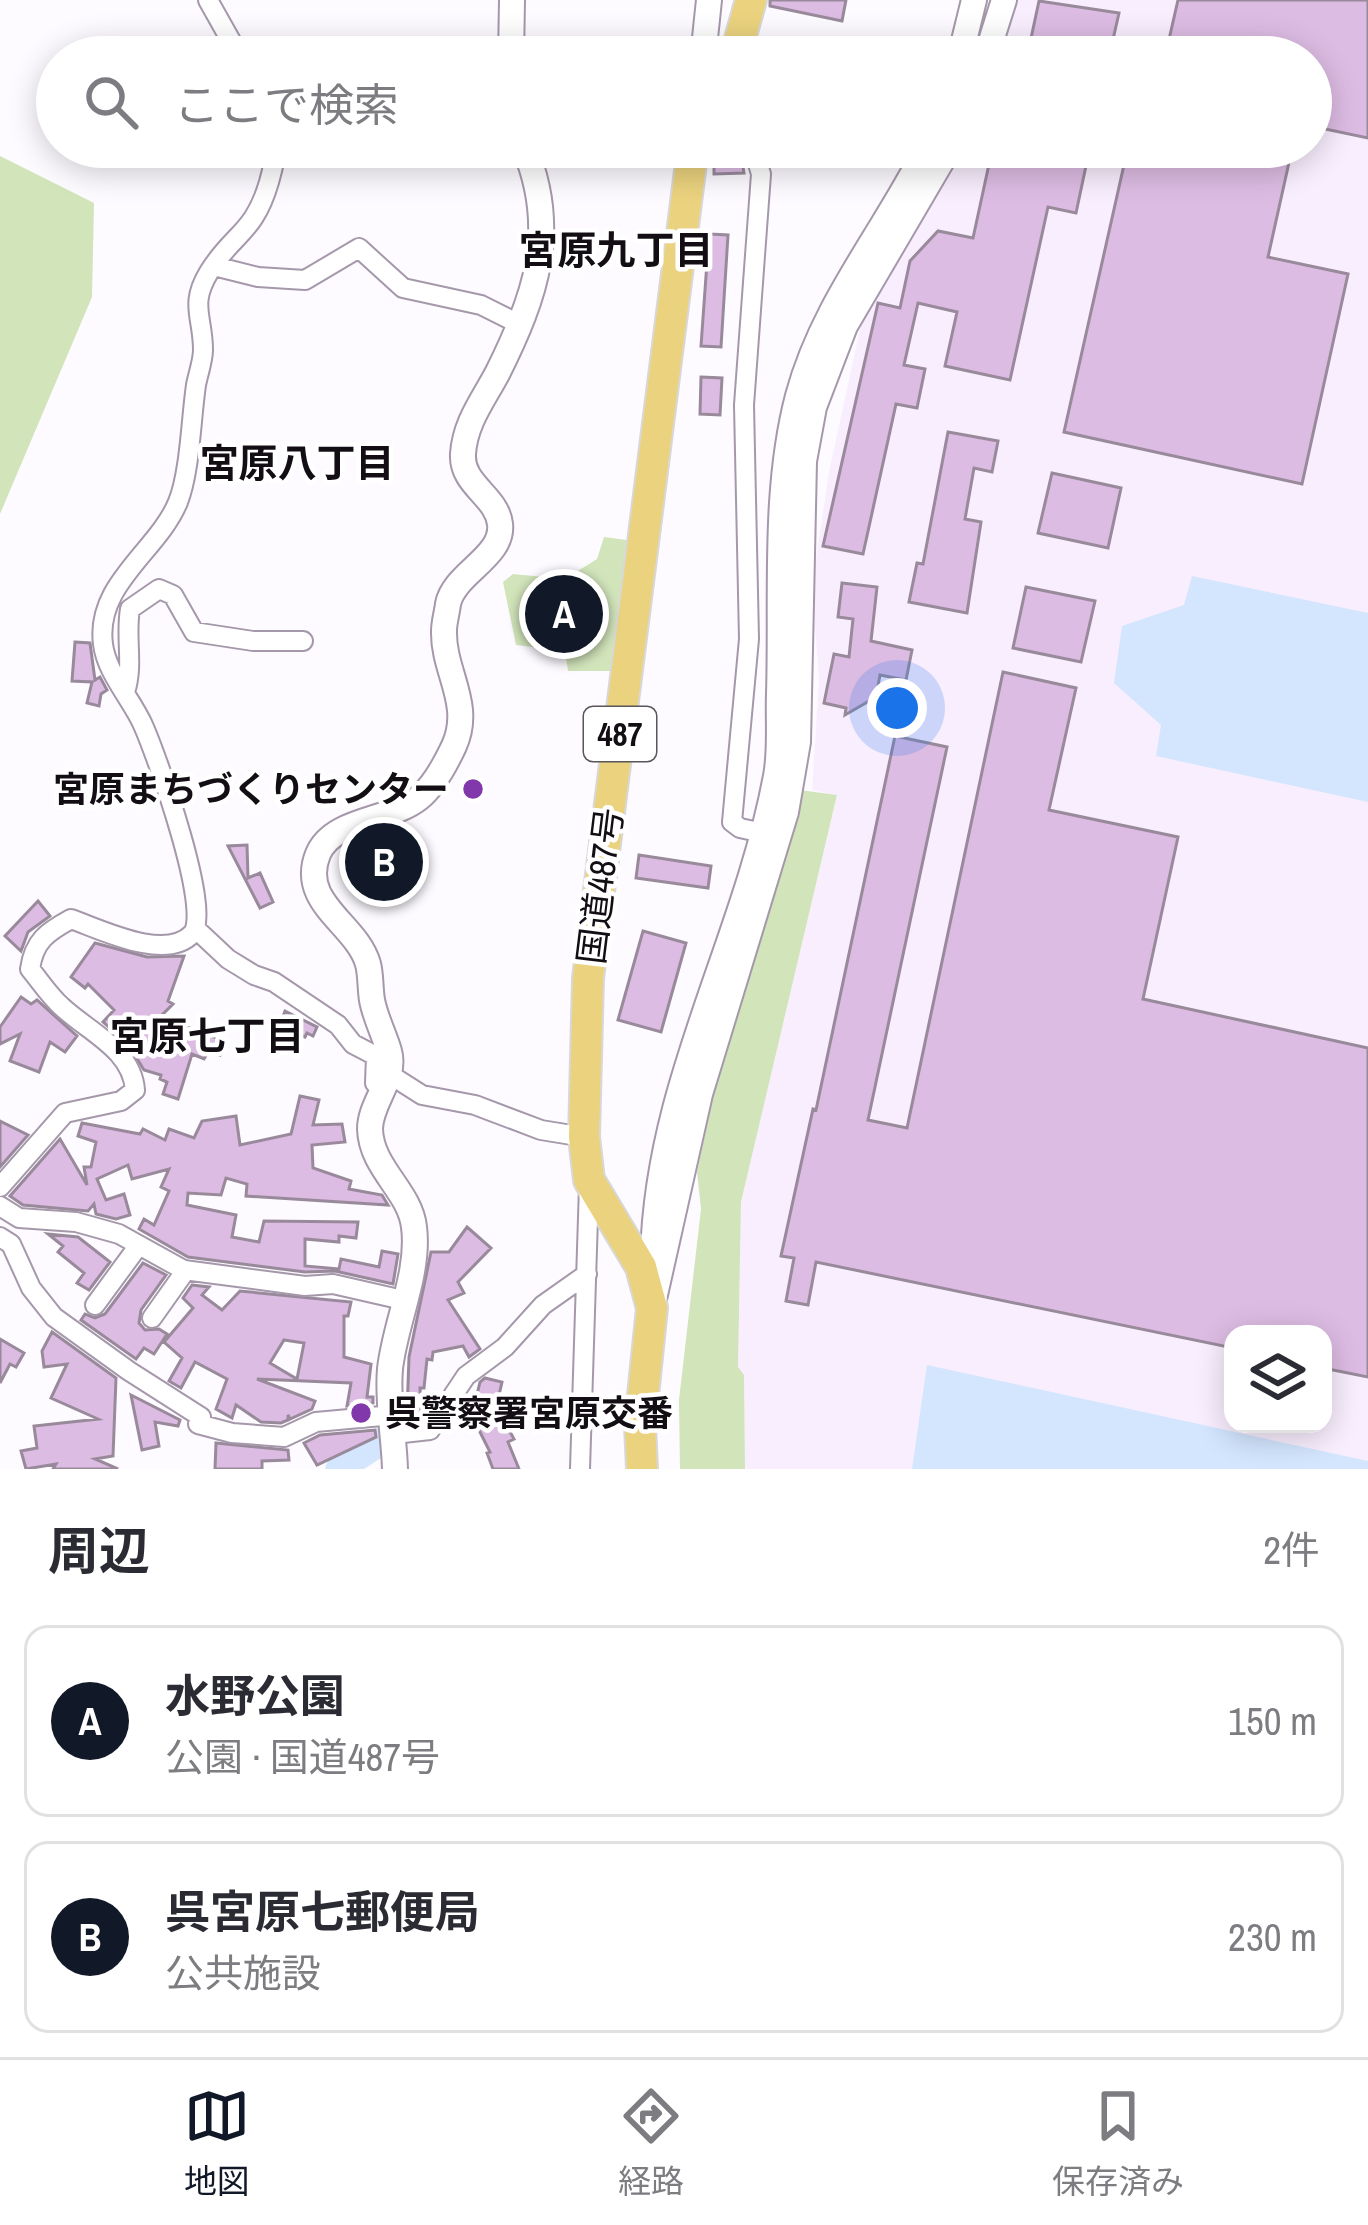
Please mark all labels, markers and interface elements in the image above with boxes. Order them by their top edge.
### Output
search box [36,36,1332,168]
icon: search [78,69,144,135]
text: ここで検索 [174,74,399,135]
district label: 宮原九丁目 [518,224,714,276]
district label: 宮原八丁目 [199,437,395,489]
pin: A [525,569,603,659]
your location [867,678,927,738]
road number: 487 [584,707,656,761]
place label: 宮原まちづくりセンター [53,765,449,813]
marker: 宮原まちづくりセンター [460,776,486,802]
street label: 国道487号 [567,805,633,967]
pin: B [345,817,423,907]
district label: 宮原七丁目 [109,1010,305,1062]
map controls [1224,1325,1332,1433]
button: layers [1224,1325,1332,1433]
place label: 呉警察署宮原交番 [385,1389,673,1437]
marker: 呉警察署宮原交番 [348,1400,374,1426]
text: 周辺 [48,1516,150,1585]
text: 2件 [1263,1524,1320,1576]
text: 水野公園 [165,1665,345,1726]
text: A [78,1695,102,1747]
text: 150 m [1228,1695,1317,1747]
text: 公園 · 国道487号 [165,1731,440,1783]
text: 呉宮原七郵便局 [165,1881,480,1942]
text: B [78,1911,102,1963]
text: 230 m [1228,1911,1317,1963]
text: 公共施設 [165,1947,321,1999]
tab: 地図 [184,2083,250,2203]
tab: 経路 [618,2083,684,2203]
tab: 保存済み [1052,2083,1184,2203]

